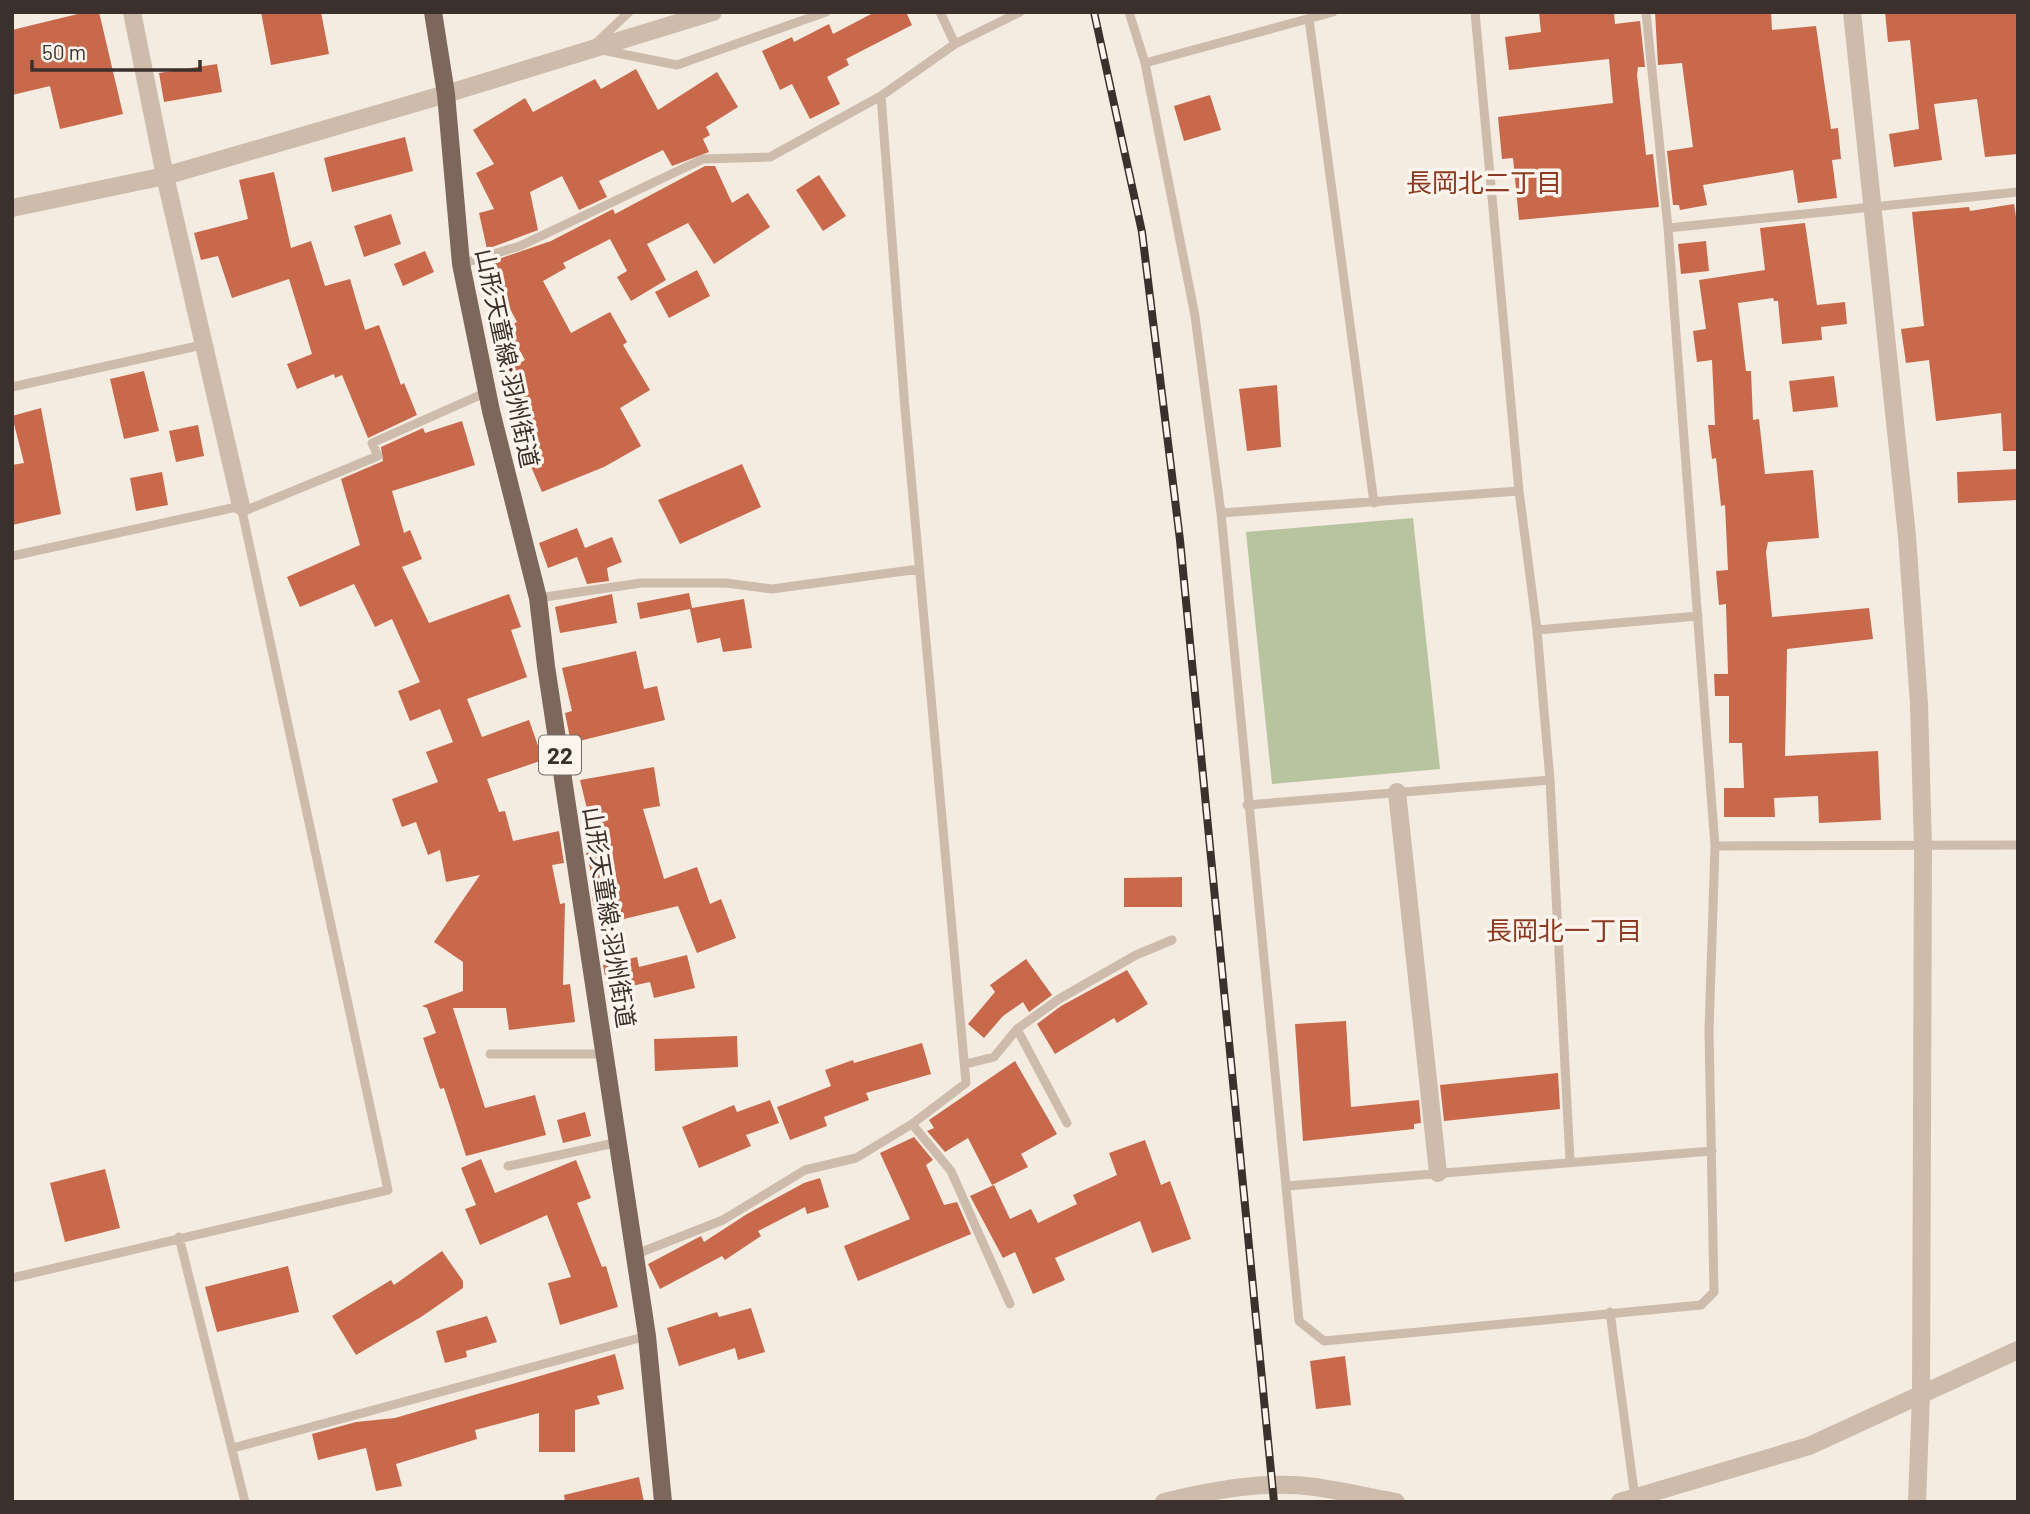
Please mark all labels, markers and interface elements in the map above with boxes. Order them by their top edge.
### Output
scale bar [32,28,200,72]
text: 50 m [42,39,86,64]
district label: 長岡北二丁目 [1406,166,1562,197]
street label: 山形天童線;羽州街道 [471,246,545,470]
road number: 22 [539,736,581,775]
street label: 山形天童線;羽州街道 [578,804,642,1030]
district label: 長岡北一丁目 [1486,914,1642,945]

